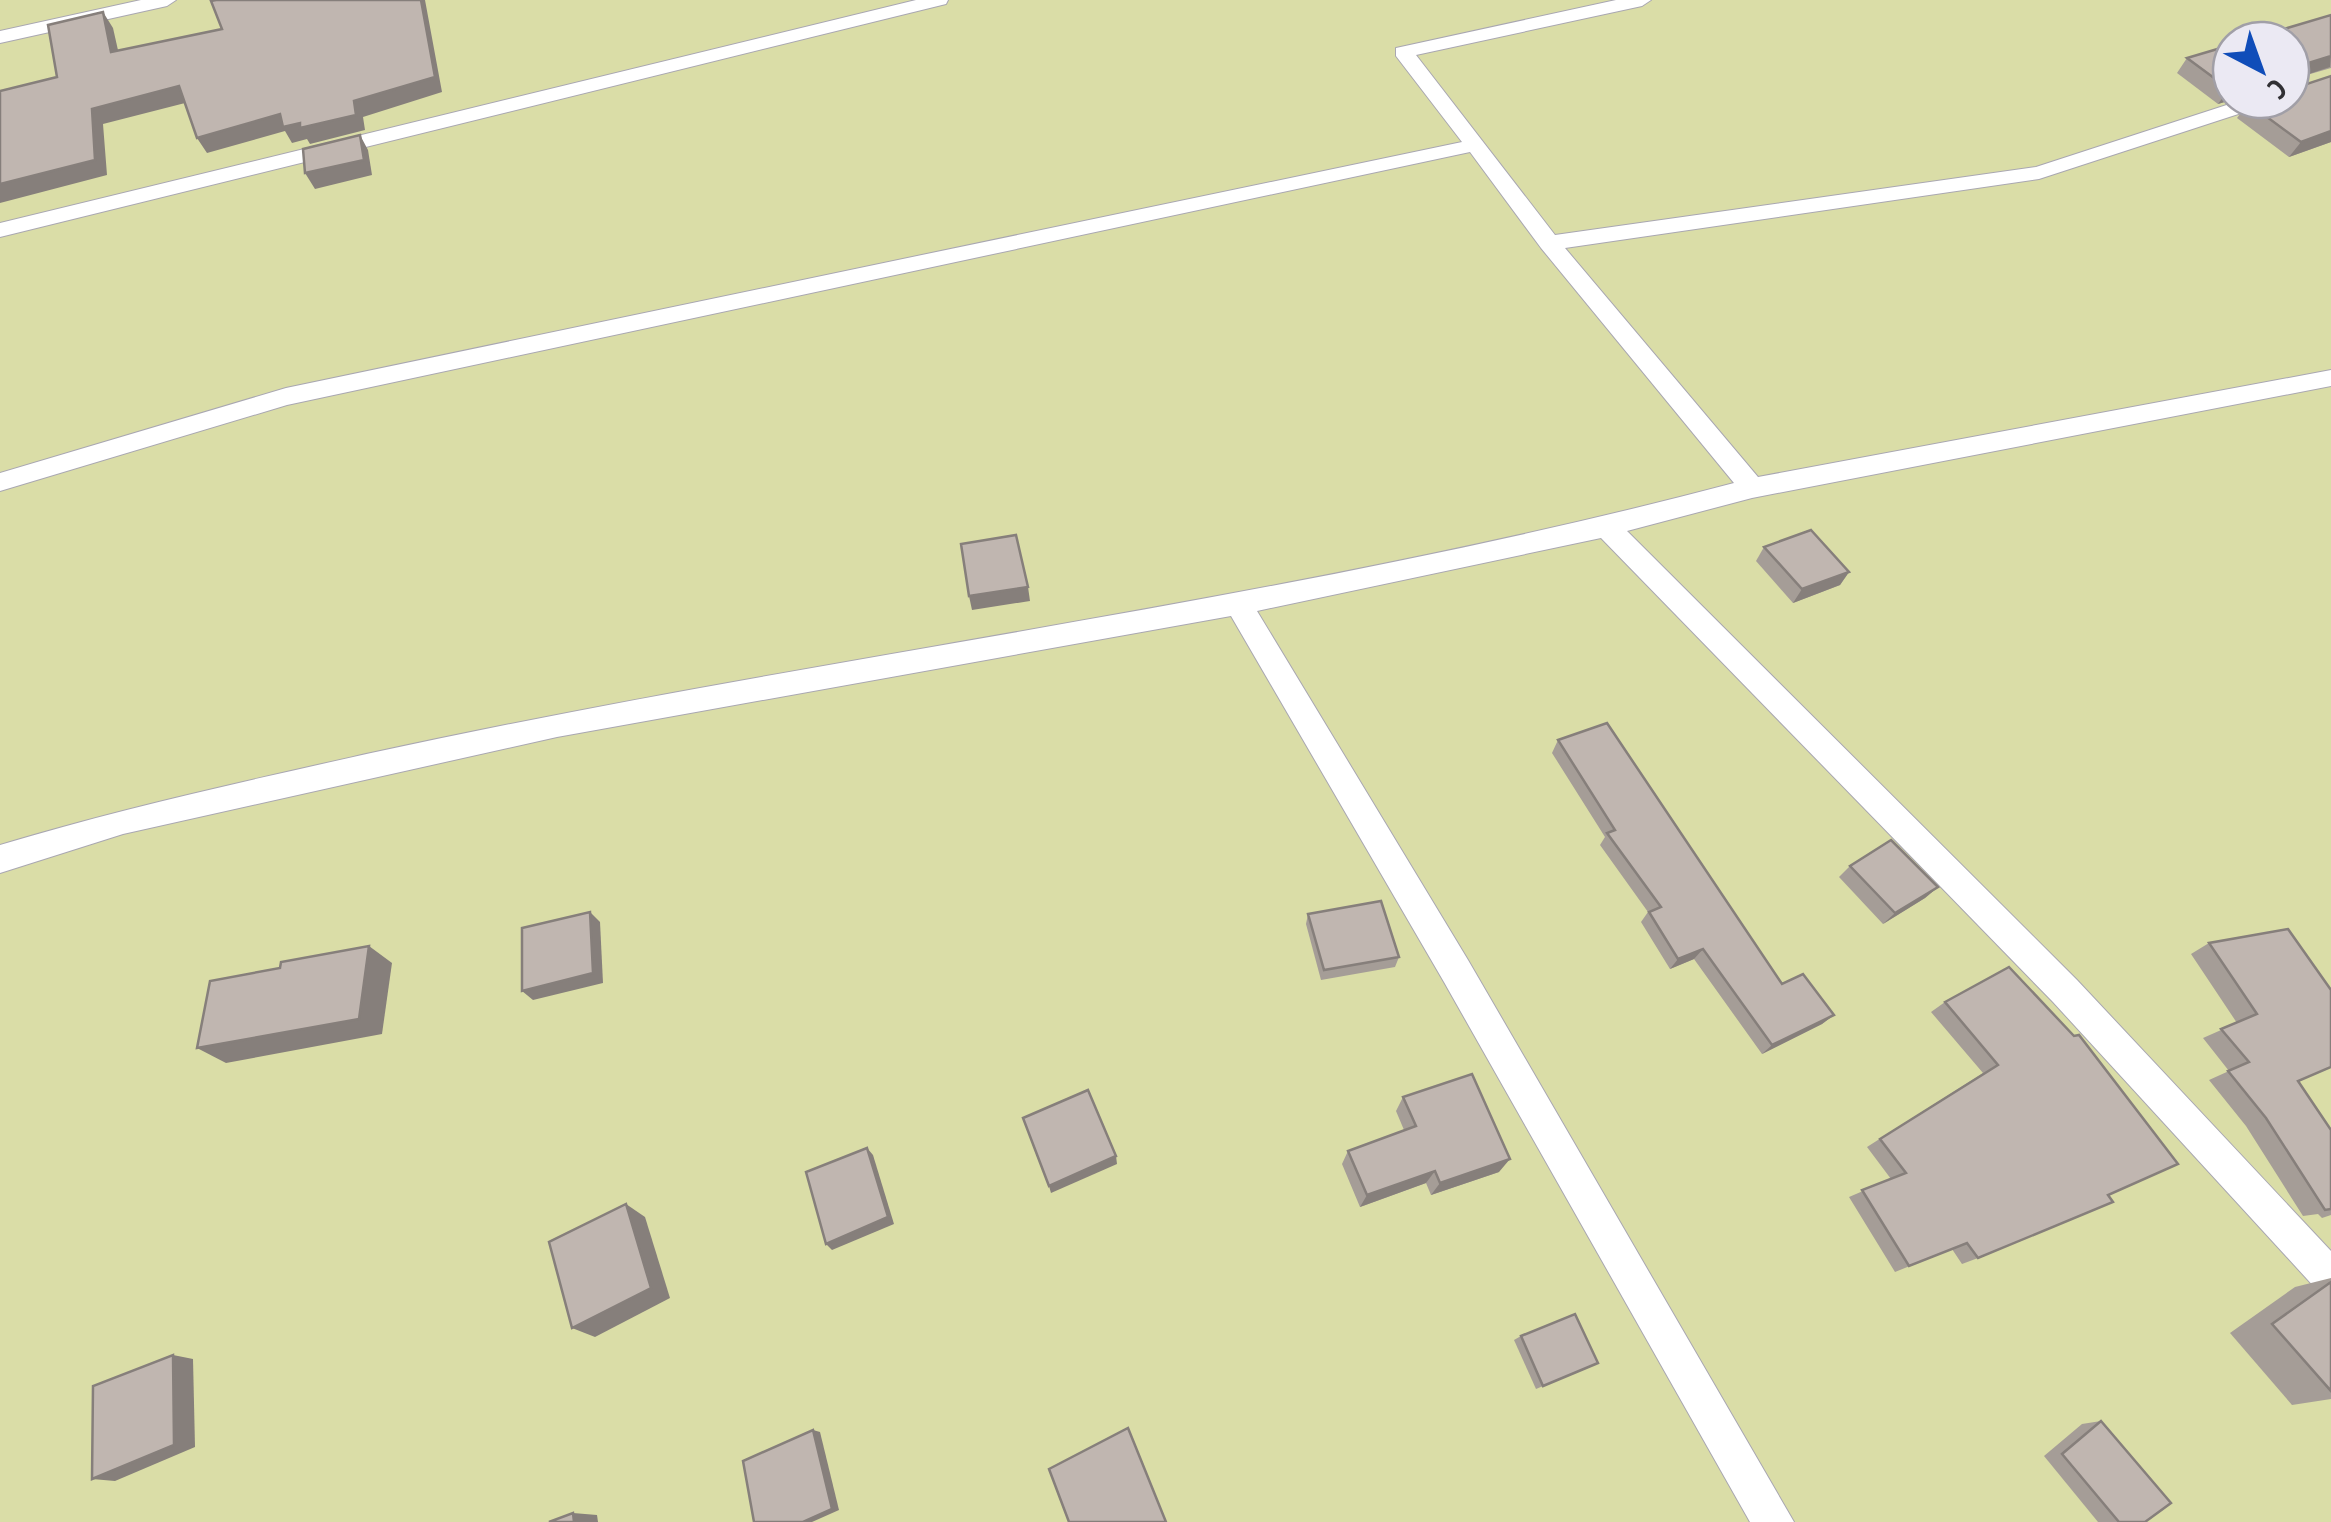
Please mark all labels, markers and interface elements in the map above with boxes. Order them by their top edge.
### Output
north arrow [2211,20,2311,120]
text: С [2261,71,2295,108]

